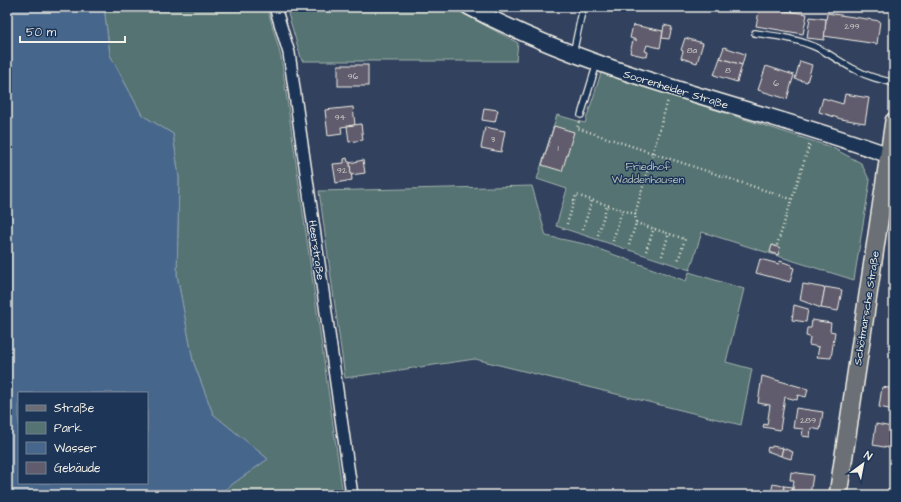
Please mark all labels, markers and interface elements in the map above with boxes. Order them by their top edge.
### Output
scale bar [20,18,125,44]
house number: 299 [844,20,860,33]
text: 50 m [26,24,57,41]
house number: 8a [687,44,698,57]
house number: 8 [725,64,731,77]
street label: Soorenheider Straße [622,66,730,113]
house number: 96 [348,70,359,83]
house number: 6 [773,77,779,90]
house number: 94 [334,111,346,124]
house number: 3 [491,133,496,146]
house number: 1 [557,142,559,155]
park label: Friedhof Waddenhausen [612,159,685,187]
house number: 92 [337,164,348,177]
street label: Heerstraße [305,219,328,281]
street label: Schötmarsche Straße [850,250,883,366]
legend [18,392,148,484]
text: Straße [54,400,95,417]
house number: 289 [800,414,816,427]
text: Park [54,420,82,437]
text: Wasser [54,440,97,457]
north arrow [843,444,883,484]
text: N [861,448,875,464]
text: Gebäude [54,460,101,477]

